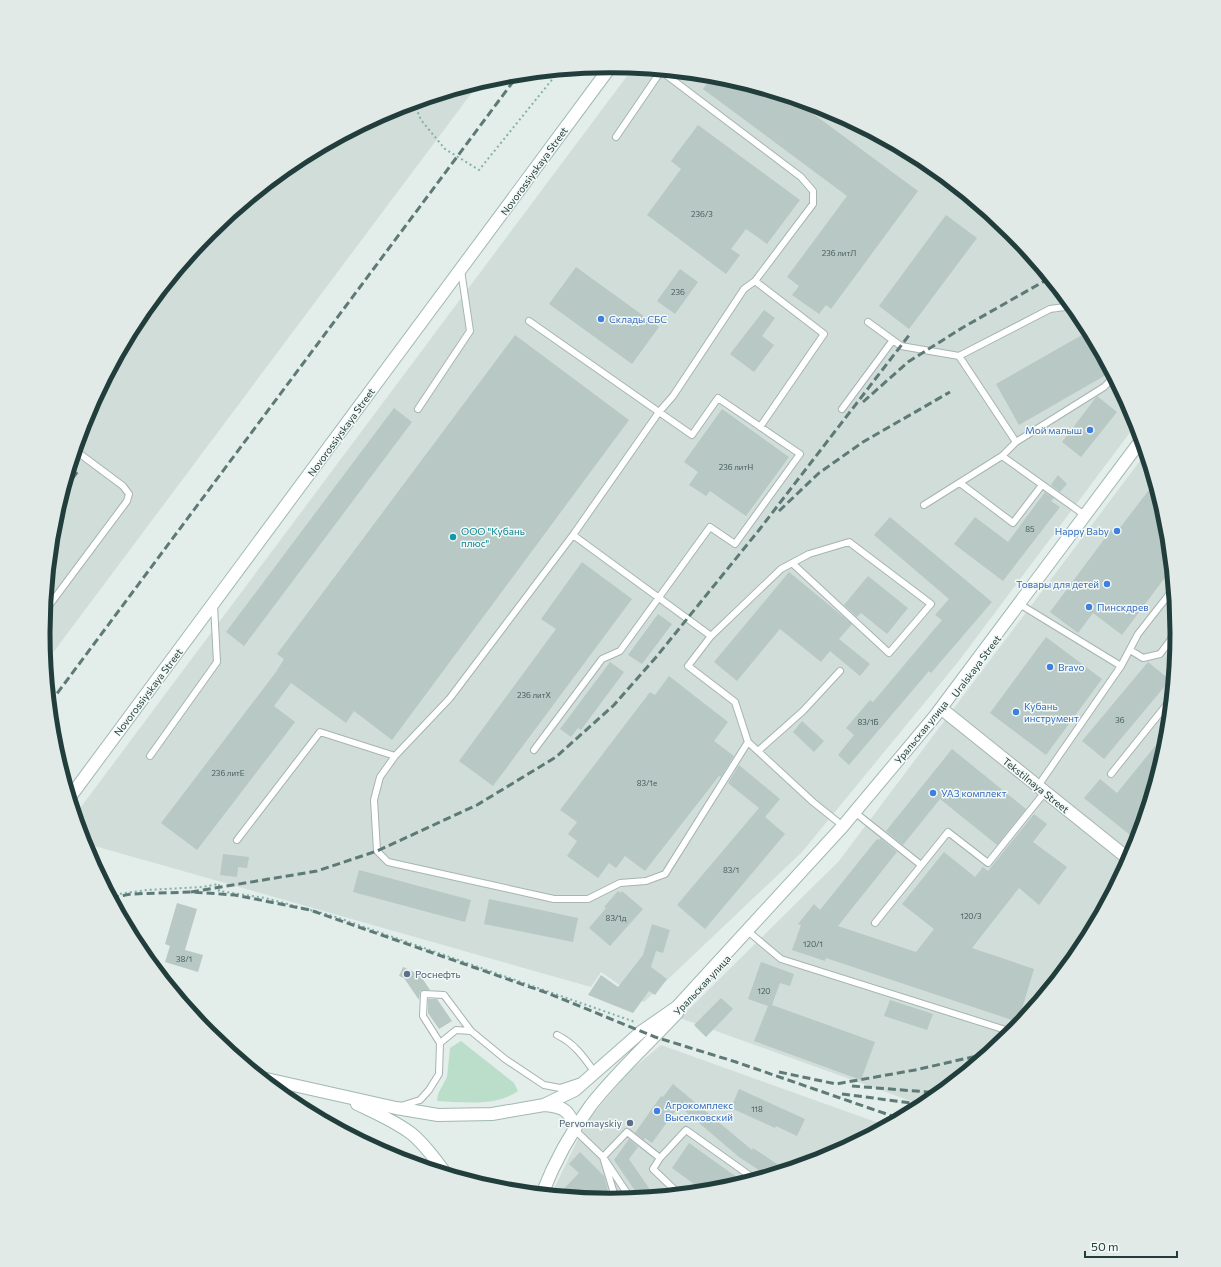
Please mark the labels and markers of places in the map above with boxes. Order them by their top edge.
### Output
place label: Склады СБС [609,313,667,325]
marker: Склады СБС [596,314,606,324]
place label: Мой малыш [1025,424,1082,436]
marker: Мой малыш [1085,425,1095,435]
place label: ООО "Кубань плюс" [461,525,525,549]
place label: Happy Baby [1055,525,1109,537]
marker: Happy Baby [1112,526,1122,536]
marker: ООО "Кубань плюс" [448,532,458,542]
place label: Товары для детей [1016,578,1099,590]
marker: Товары для детей [1102,579,1112,589]
place label: Пинскдрев [1097,601,1148,613]
marker: Пинскдрев [1084,602,1094,612]
place label: Bravo [1058,661,1084,673]
marker: Bravo [1045,662,1055,672]
place label: Кубань инструмент [1024,700,1079,724]
marker: Кубань инструмент [1011,707,1021,717]
place label: УАЗ комплект [941,787,1007,799]
marker: УАЗ комплект [928,788,938,798]
place label: Роснефть [415,968,461,980]
marker: Роснефть [402,969,412,979]
place label: Агрокомплекс Выселковский [665,1099,733,1123]
marker: Агрокомплекс Выселковский [652,1106,662,1116]
place label: Pervomayskiy [559,1117,622,1129]
marker: Pervomayskiy [625,1118,635,1128]

